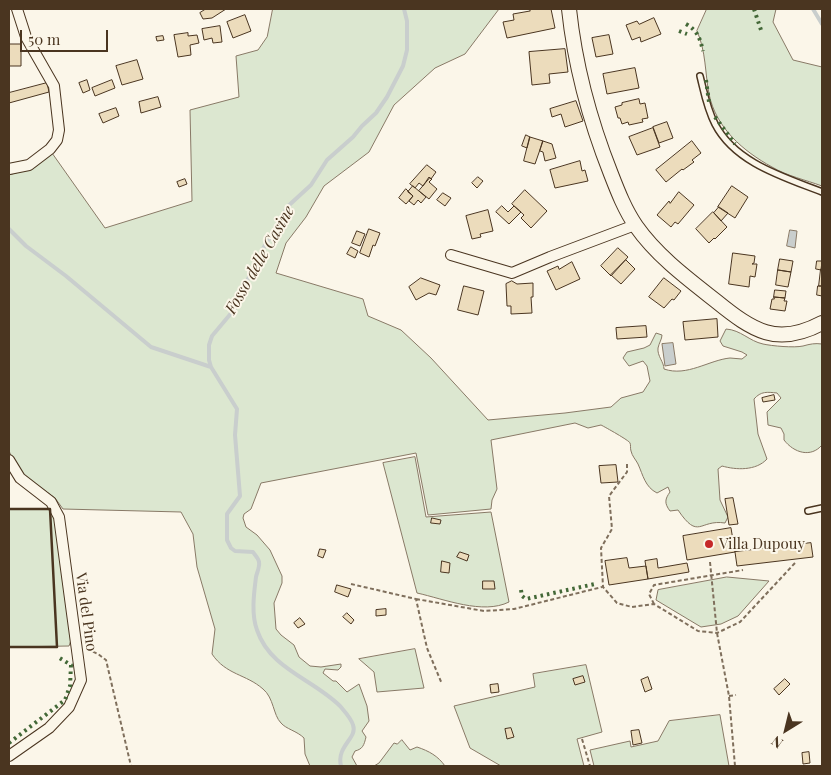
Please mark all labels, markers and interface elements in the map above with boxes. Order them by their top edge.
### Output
scale bar [22,20,110,52]
text: 50 m [28,29,60,49]
water label: Fosso delle Casine [221,202,299,318]
place label: Villa Dupouy [719,535,805,553]
marker: Villa Dupouy [703,538,715,550]
street label: Via del Pino [72,571,100,653]
north arrow [761,705,811,755]
text: N [767,732,787,753]

